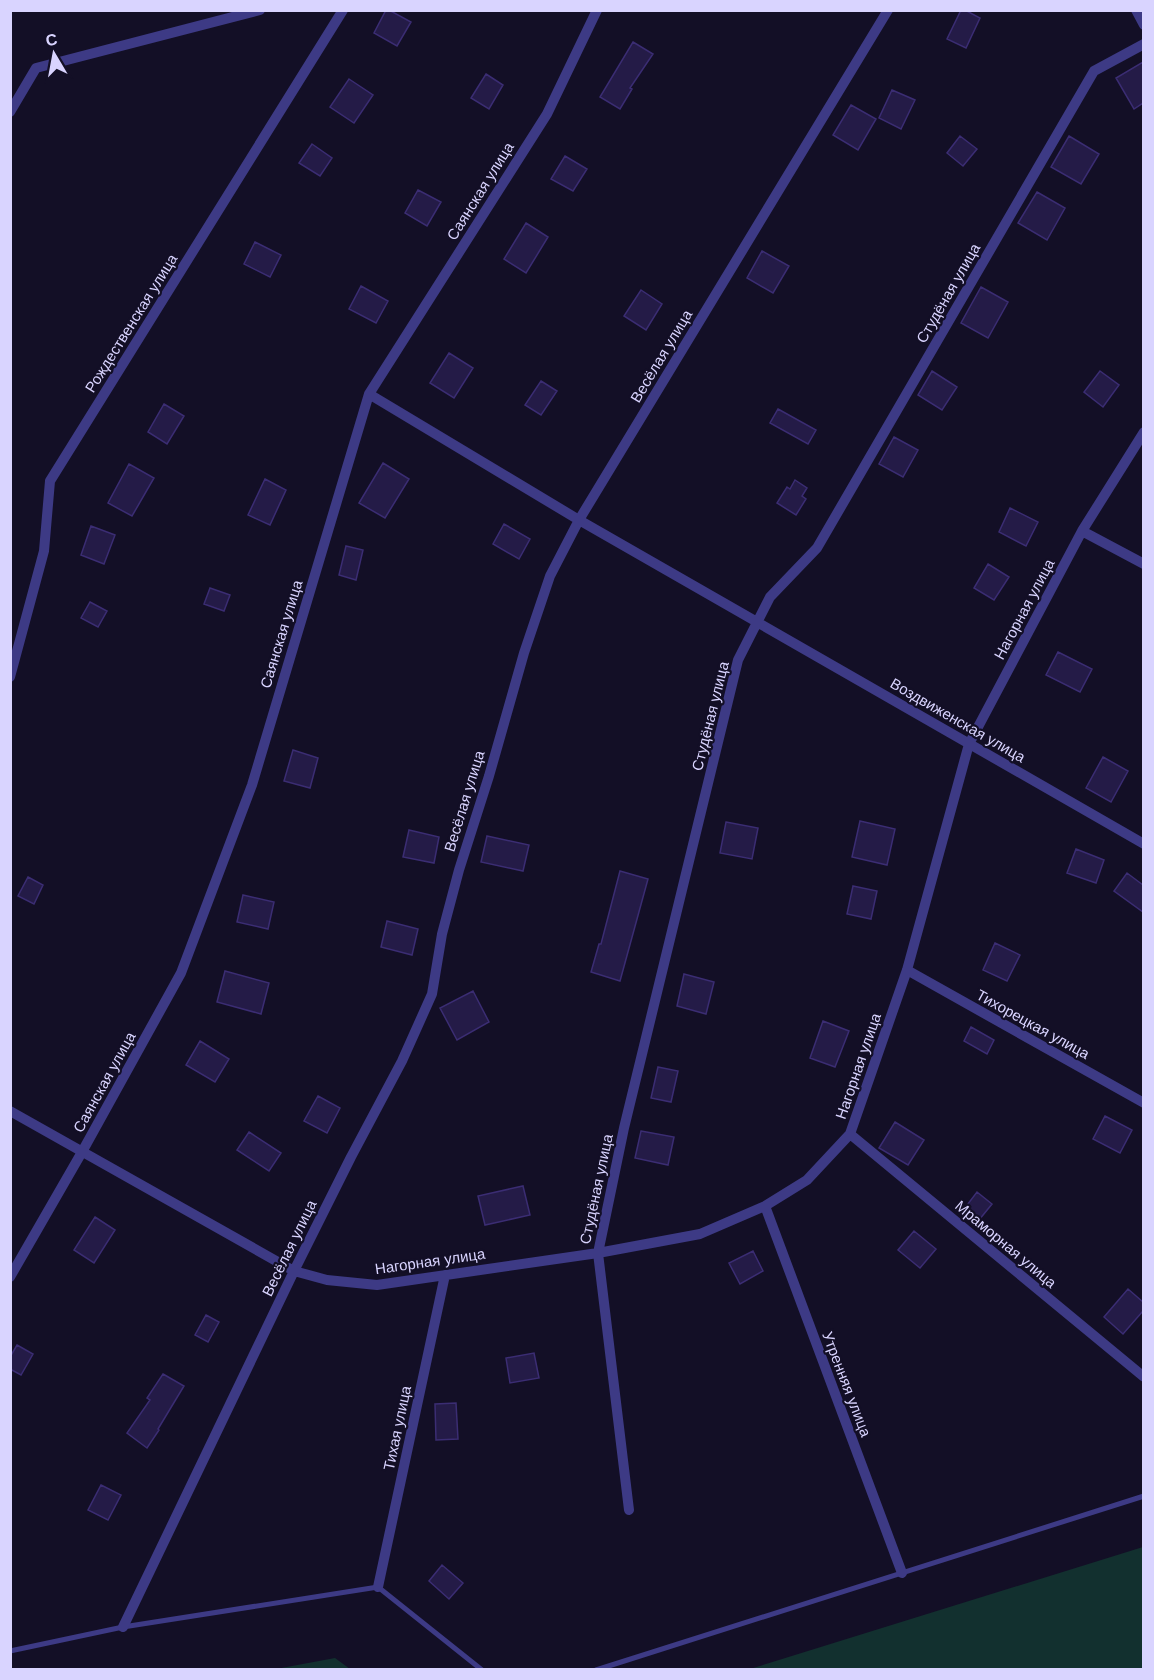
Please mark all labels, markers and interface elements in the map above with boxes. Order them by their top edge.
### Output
north arrow [24,24,84,84]
text: С [44,30,59,49]
street label: Саянская улица [443,138,517,243]
street label: Студёная улица [913,240,984,346]
street label: Рождественская улица [81,250,181,395]
street label: Весёлая улица [627,306,696,405]
street label: Нагорная улица [990,555,1058,662]
street label: Саянская улица [256,577,306,690]
street label: Студёная улица [688,659,732,772]
street label: Воздвиженская улица [888,674,1029,766]
street label: Весёлая улица [441,748,488,854]
street label: Тихорецкая улица [974,986,1093,1062]
street label: Нагорная улица [832,1010,884,1121]
street label: Саянская улица [69,1028,139,1135]
street label: Студёная улица [576,1132,616,1246]
street label: Весёлая улица [258,1197,320,1299]
street label: Мраморная улица [952,1197,1060,1292]
street label: Нагорная улица [374,1245,487,1277]
street label: Утренняя улица [819,1329,875,1440]
street label: Тихая улица [380,1383,414,1472]

